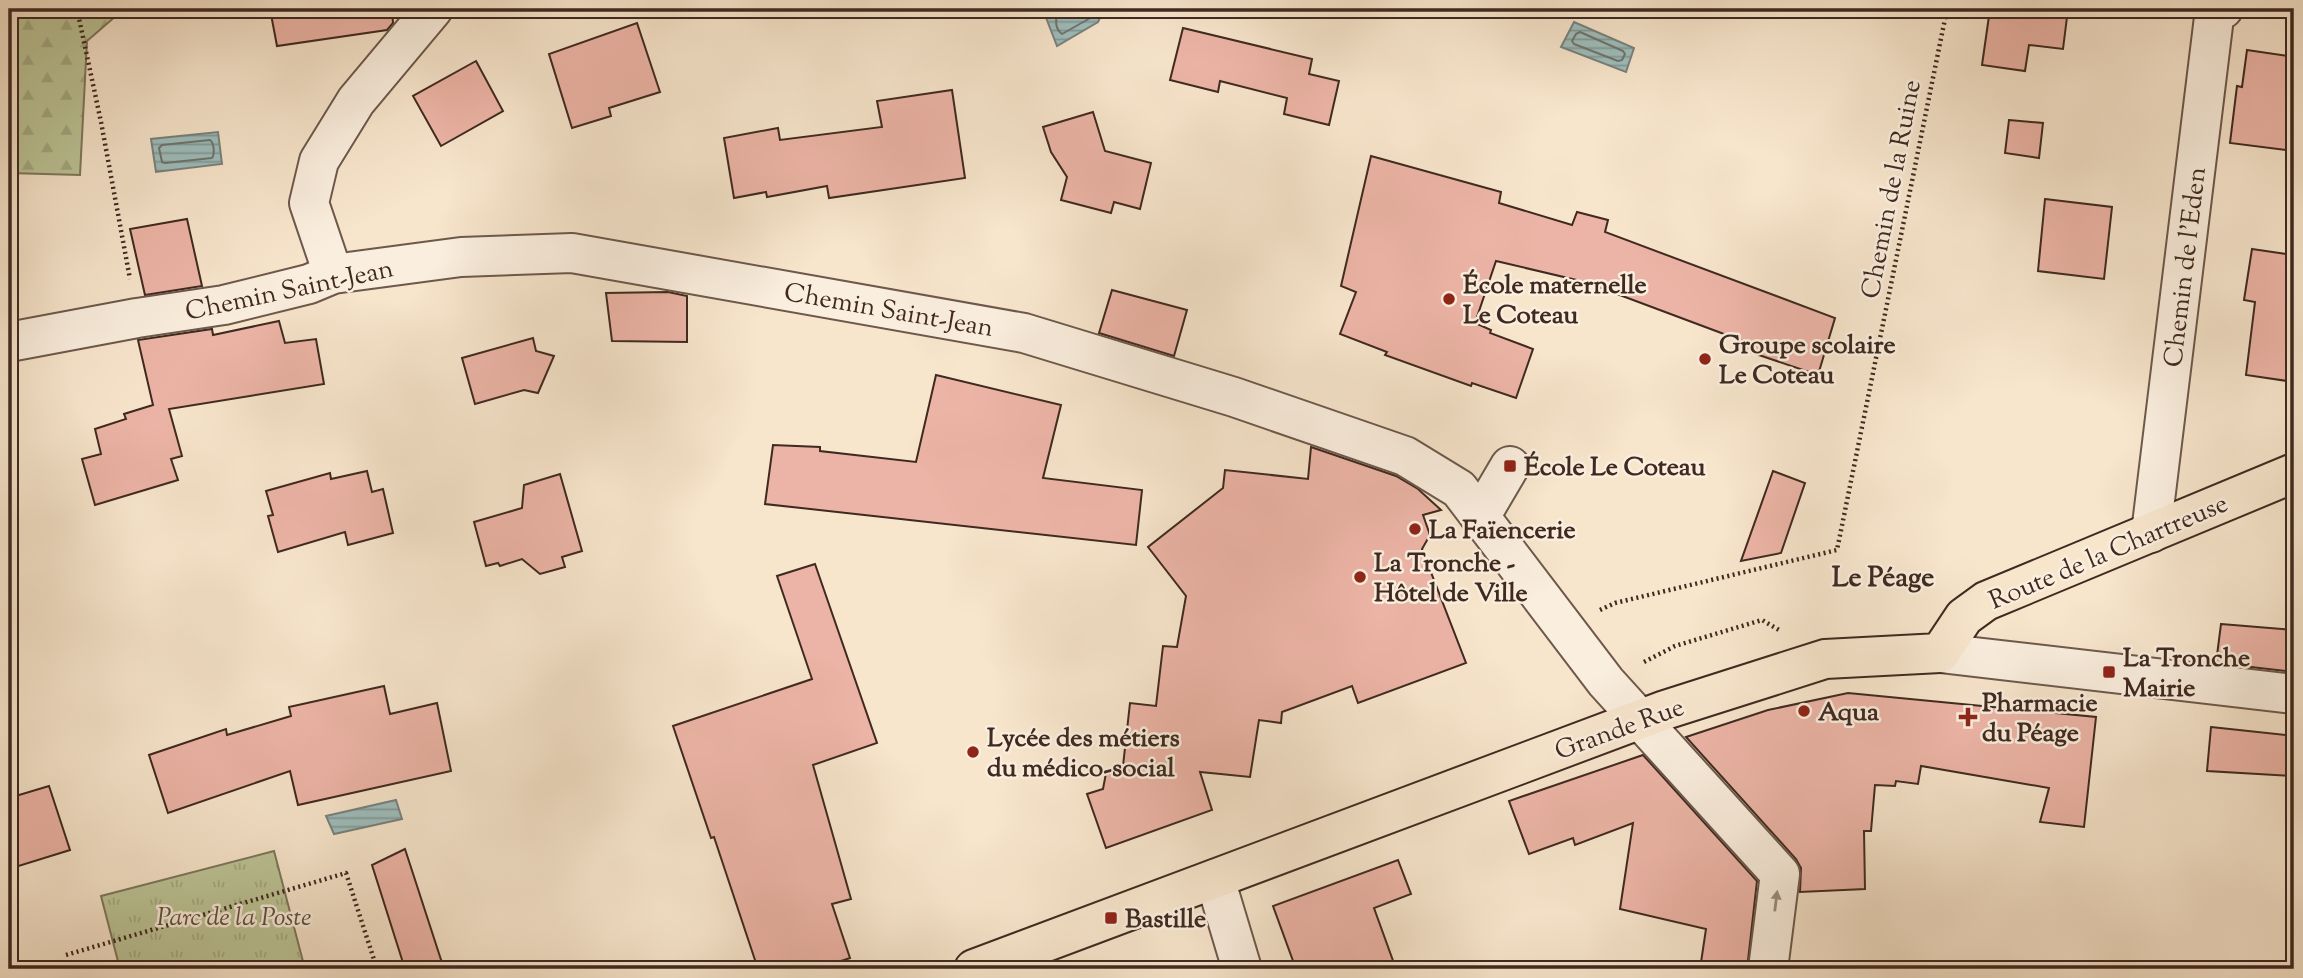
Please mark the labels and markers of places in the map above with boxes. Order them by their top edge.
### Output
place label: École maternelle Le Coteau [1463,268,1647,335]
marker: École maternelle Le Coteau [1441,291,1457,307]
place label: Groupe scolaire Le Coteau [1719,328,1896,395]
marker: Groupe scolaire Le Coteau [1697,351,1713,367]
place label: École Le Coteau [1524,450,1705,487]
marker: École Le Coteau [1502,458,1518,474]
place label: La Faïencerie [1429,513,1576,550]
marker: La Faïencerie [1407,521,1423,537]
place label: La Tronche - Hôtel de Ville [1374,546,1528,613]
marker: La Tronche - Hôtel de Ville [1352,569,1368,585]
place label: La Tronche Mairie [2123,641,2250,708]
marker: La Tronche Mairie [2101,664,2117,680]
place label: Pharmacie du Péage [1982,686,2098,753]
place label: Aqua [1818,695,1879,732]
marker: Aqua [1796,703,1812,719]
marker: Pharmacie du Péage [1960,709,1976,725]
place label: Lycée des métiers du médico-social [987,721,1180,788]
marker: Lycée des métiers du médico-social [965,744,981,760]
place label: Bastille [1125,902,1206,939]
marker: Bastille [1103,910,1119,926]

